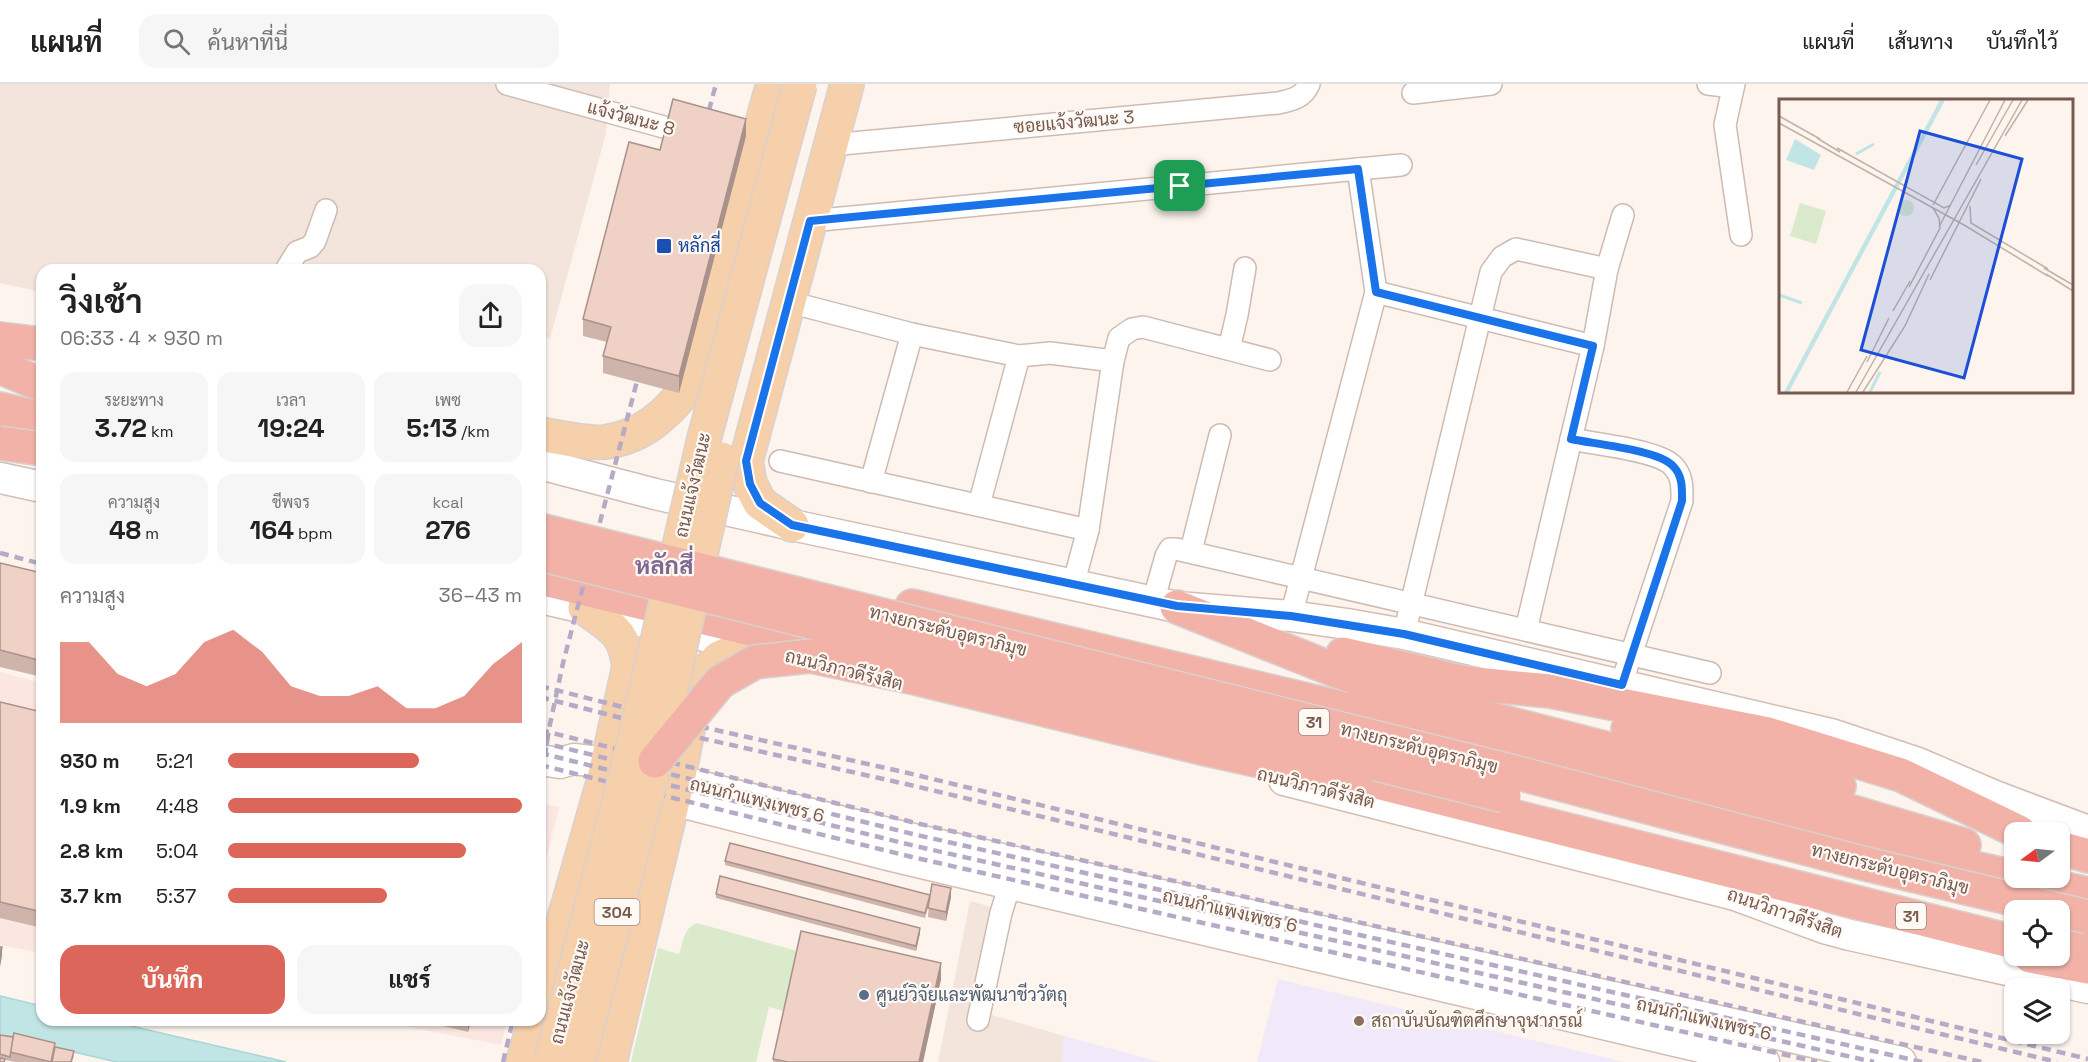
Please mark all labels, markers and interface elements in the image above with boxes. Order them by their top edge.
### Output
search box [139,14,559,68]
text: แผนที่ [30,24,103,60]
icon: search [160,25,193,58]
text: ค้นหาที่นี่ [208,28,288,56]
text: แผนที่ [1802,28,1855,55]
text: เส้นทาง [1888,28,1953,55]
text: บันทึกไว้ [1986,28,2058,55]
street label: แจ้งวัฒนะ 8 [585,95,677,140]
inset map [1779,99,2073,393]
street label: ซอยแจ้งวัฒนะ 3 [1013,105,1135,138]
pin [1154,160,1205,211]
icon: arrive [1163,169,1196,202]
place label: หลักสี่ [678,230,721,257]
marker: หลักสี่ [655,237,673,255]
text: วิ่งเช้า [60,281,143,323]
button: share [459,284,522,347]
text: 06:33 · 4 × 930 m [60,325,223,351]
text: ระยะทาง [104,390,164,411]
text: เวลา [276,390,306,411]
text: เพซ [435,390,461,411]
text: 3.72 [95,411,147,445]
text: 19:24 [257,411,325,445]
text: 5:13 [406,411,457,445]
text: km [147,421,173,442]
text: /km [457,421,490,442]
street label: ถนนแจ้งวัฒนะ [669,430,716,540]
text: ความสูง [108,492,160,513]
text: ชีพจร [272,492,310,513]
text: kcal [433,492,463,513]
text: 48 [109,513,141,547]
text: 164 [250,513,294,547]
text: 276 [425,513,471,547]
text: m [141,523,159,544]
text: bpm [294,523,332,544]
district label: หลักสี่ [635,545,693,581]
text: 36–43 m [439,582,522,608]
text: ความสูง [60,583,125,609]
street label: ทางยกระดับอุตราภิมุข [867,600,1029,662]
street label: ถนนวิภาวดีรังสิต [783,643,906,695]
road number: 31 [1299,709,1329,735]
street label: ทางยกระดับอุตราภิมุข [1338,717,1500,779]
text: 930 m [60,748,120,774]
text: 5:21 [156,748,193,774]
street label: ถนนวิภาวดีรังสิต [1255,761,1378,813]
street label: ถนนกำแพงเพชร 6 [687,772,827,827]
text: 1.9 km [60,793,121,819]
text: 4:48 [156,793,199,819]
north arrow [2004,822,2070,888]
map controls [2004,822,2070,1044]
text: 2.8 km [60,838,123,864]
text: 5:04 [156,838,198,864]
street label: ทางยกระดับอุตราภิมุข [1809,838,1971,900]
street label: ถนนวิภาวดีรังสิต [1724,881,1846,943]
text: 3.7 km [60,883,122,909]
text: 5:37 [156,883,196,909]
street label: ถนนกำแพงเพชร 6 [1160,884,1300,937]
road number: 304 [594,899,640,925]
button: locate [2004,900,2070,966]
road number: 31 [1896,903,1926,929]
street label: ถนนแจ้งวัฒนะ [545,937,595,1047]
button: บันทึก [60,945,285,1014]
button: แชร์ [297,945,522,1014]
button: layers [2004,978,2070,1044]
place label: ศูนย์วิจัยและพัฒนาชีววัตถุ [876,982,1067,1008]
marker: ศูนย์วิจัยและพัฒนาชีววัตถุ [857,988,871,1002]
street label: ถนนกำแพงเพชร 6 [1634,992,1774,1045]
place label: สถาบันบัณฑิตศึกษาจุฬาภรณ์ [1371,1008,1583,1033]
marker: สถาบันบัณฑิตศึกษาจุฬาภรณ์ [1352,1014,1366,1028]

